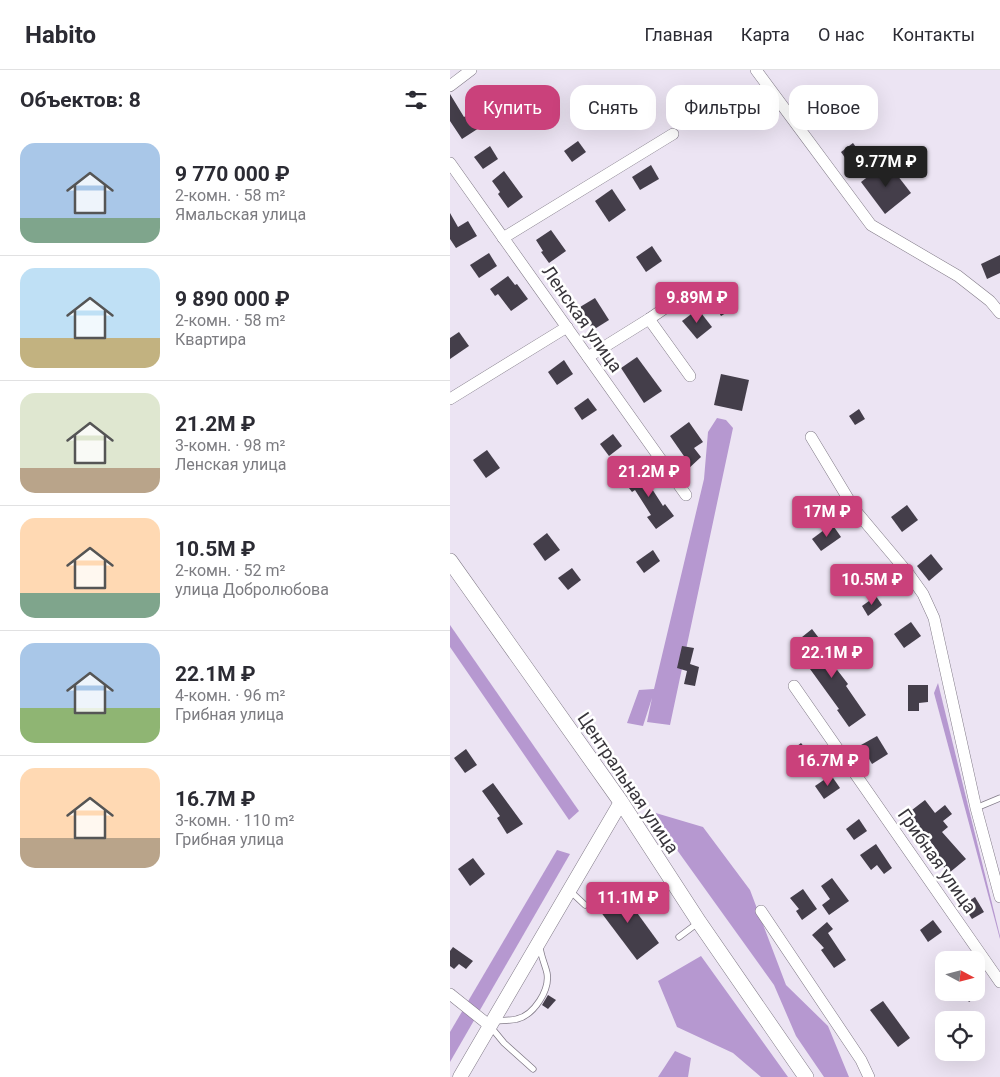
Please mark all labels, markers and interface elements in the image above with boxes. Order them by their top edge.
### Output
text: Habito [25,21,96,49]
text: Главная [644,24,713,45]
text: Карта [741,24,790,45]
text: О нас [818,24,864,45]
text: Контакты [892,24,975,45]
chip: Купить [465,85,560,130]
chip: Снять [570,85,656,130]
chip: Фильтры [666,85,779,130]
chip: Новое [789,85,878,130]
icon: filters [402,86,430,114]
text: Объектов: 8 [20,88,141,112]
pin: 9.77M ₽ [840,146,932,188]
text: 9.77M ₽ [855,152,917,171]
text: 9 770 000 ₽ [175,162,290,186]
icon: home [60,163,120,223]
text: 2-комн. · 58 m² [175,186,285,205]
text: Ямальская улица [175,205,306,224]
street label: Ленская улица [538,261,627,376]
pin: 9.89M ₽ [651,282,743,324]
text: 9 890 000 ₽ [175,287,290,311]
icon: home [60,288,120,348]
text: 9.89M ₽ [666,288,728,307]
text: 2-комн. · 58 m² [175,311,285,330]
text: Квартира [175,330,246,349]
text: 21.2M ₽ [175,412,256,436]
icon: home [60,413,120,473]
text: 3-комн. · 98 m² [175,436,285,455]
text: Ленская улица [175,455,286,474]
pin: 21.2M ₽ [603,456,695,498]
text: 21.2M ₽ [618,462,680,481]
pin: 17M ₽ [792,496,862,538]
text: 17M ₽ [803,502,851,521]
text: 10.5M ₽ [175,537,256,561]
icon: home [60,538,120,598]
text: 2-комн. · 52 m² [175,561,285,580]
pin: 10.5M ₽ [826,564,918,606]
text: 10.5M ₽ [841,570,903,589]
text: улица Добролюбова [175,580,329,599]
pin: 22.1M ₽ [786,636,878,679]
text: 22.1M ₽ [801,643,863,662]
text: 22.1M ₽ [175,662,256,686]
icon: home [60,663,120,723]
text: 4-комн. · 96 m² [175,686,285,705]
text: Грибная улица [175,705,284,724]
street label: Центральная улица [573,708,683,857]
pin: 16.7M ₽ [782,744,874,787]
text: 16.7M ₽ [797,751,859,770]
text: 16.7M ₽ [175,787,256,811]
icon: home [60,788,120,848]
street label: Грибная улица [894,805,981,917]
text: 3-комн. · 110 m² [175,811,294,830]
text: Грибная улица [175,830,284,849]
pin: 11.1M ₽ [582,882,674,924]
text: 11.1M ₽ [597,888,659,907]
north arrow [935,951,985,1001]
map controls [935,951,985,1061]
button: locate [935,1011,985,1061]

